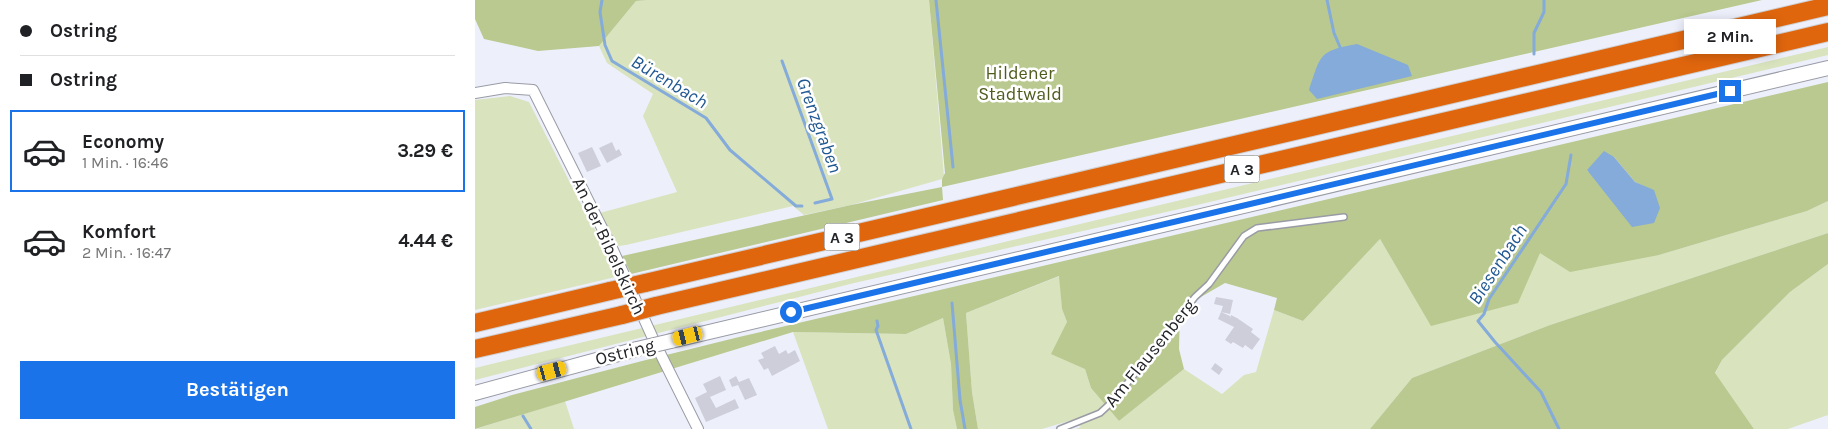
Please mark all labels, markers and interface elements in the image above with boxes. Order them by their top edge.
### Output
callout: 2 Min. [1684,18,1776,54]
text: Ostring [50,20,117,42]
text: 2 Min. [1707,27,1753,46]
water label: Bürenbach [627,50,712,113]
park label: Hildener Stadtwald [978,62,1062,105]
text: Ostring [50,69,117,91]
water label: Grenzgraben [792,75,846,176]
route end [1719,80,1741,102]
icon: car [22,129,67,174]
text: Economy [82,131,164,153]
text: 3.29 € [397,140,453,162]
text: 1 Min. · 16:46 [82,153,169,172]
road number: A 3 [1225,156,1259,182]
street label: An der Bibelskirch [567,174,651,318]
icon: car [22,219,67,264]
water label: Biesenbach [1464,220,1532,309]
text: Komfort [82,221,156,243]
road number: A 3 [825,223,859,250]
text: 4.44 € [398,230,453,252]
text: 2 Min. · 16:47 [82,243,171,262]
street label: Am Flausenberg [1100,295,1200,411]
route start [780,301,802,323]
car [671,325,704,347]
street label: Ostring [593,334,657,370]
car [535,360,568,382]
button: Bestätigen [20,361,455,419]

